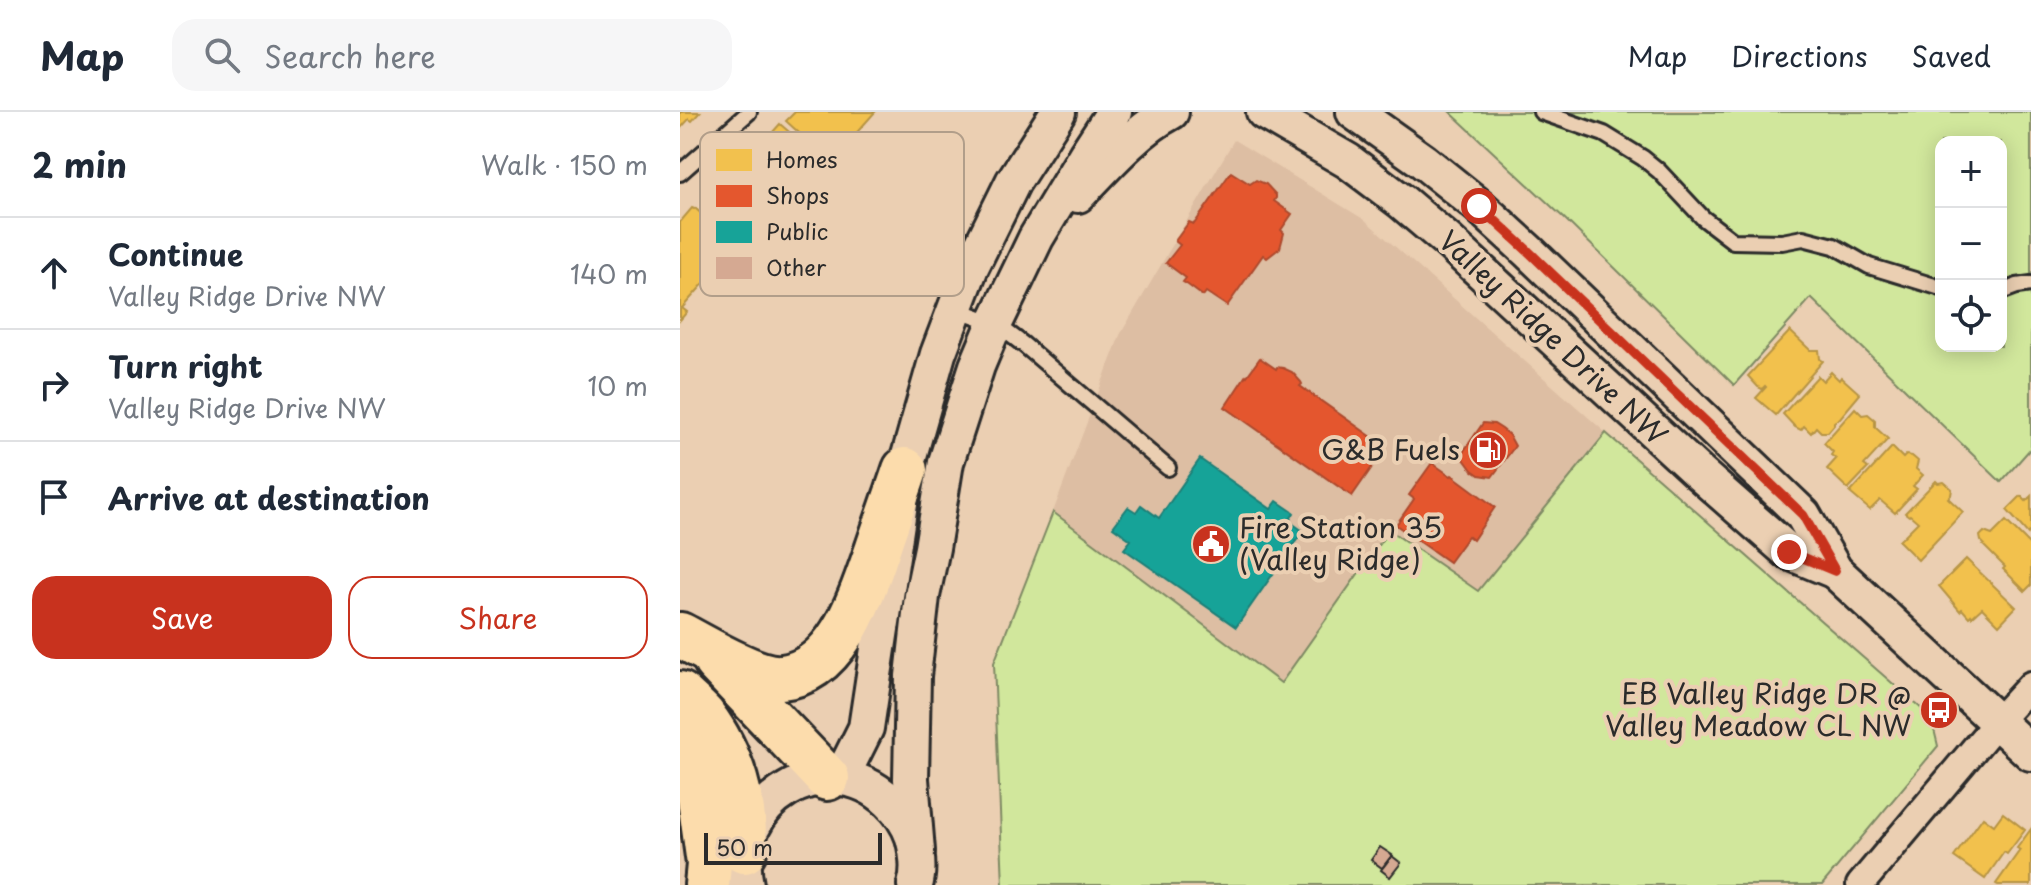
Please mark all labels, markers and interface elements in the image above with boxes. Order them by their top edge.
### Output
search box [172,19,732,91]
text: Map [40,27,124,84]
icon: search [200,33,244,77]
text: Search here [264,33,436,78]
text: Map [1628,34,1687,77]
text: Directions [1731,34,1868,77]
text: Saved [1912,34,1991,77]
legend [700,132,964,296]
map controls [1935,136,2007,352]
button: + [1935,136,2007,208]
text: 2 min [32,138,127,190]
text: Homes [766,142,837,175]
text: Walk · 150 m [481,145,648,184]
text: Shops [766,178,829,211]
route start [1461,188,1497,224]
button: − [1935,208,2007,280]
text: Public [766,214,828,247]
street label: Valley Ridge Drive NW [1430,219,1678,455]
text: Continue [108,231,243,276]
text: Other [766,250,827,283]
icon: ahead [32,251,76,295]
text: 140 m [570,254,648,293]
text: Valley Ridge Drive NW [108,276,386,315]
button: locate [1935,280,2007,352]
text: Turn right [108,343,263,388]
icon: right [32,363,76,407]
text: 10 m [587,366,648,405]
text: Valley Ridge Drive NW [108,388,386,427]
place label: G&B Fuels [1321,427,1460,470]
fuel station icon: G&B Fuels [1467,429,1509,471]
icon: arrive [32,475,76,519]
text: Arrive at destination [108,475,430,520]
place label: Fire Station 35 (Valley Ridge) [1239,505,1442,580]
public building icon: Fire Station 35 (Valley Ridge) [1190,523,1232,565]
route end [1771,534,1807,570]
button: Save [32,576,332,659]
button: Share [348,576,648,659]
place label: EB Valley Ridge DR @ Valley Meadow CL NW [1605,671,1911,746]
bus stop icon: EB Valley Ridge DR @ Valley Meadow CL NW [1918,689,1960,731]
scale bar [704,829,882,865]
text: 50 m [716,830,773,863]

